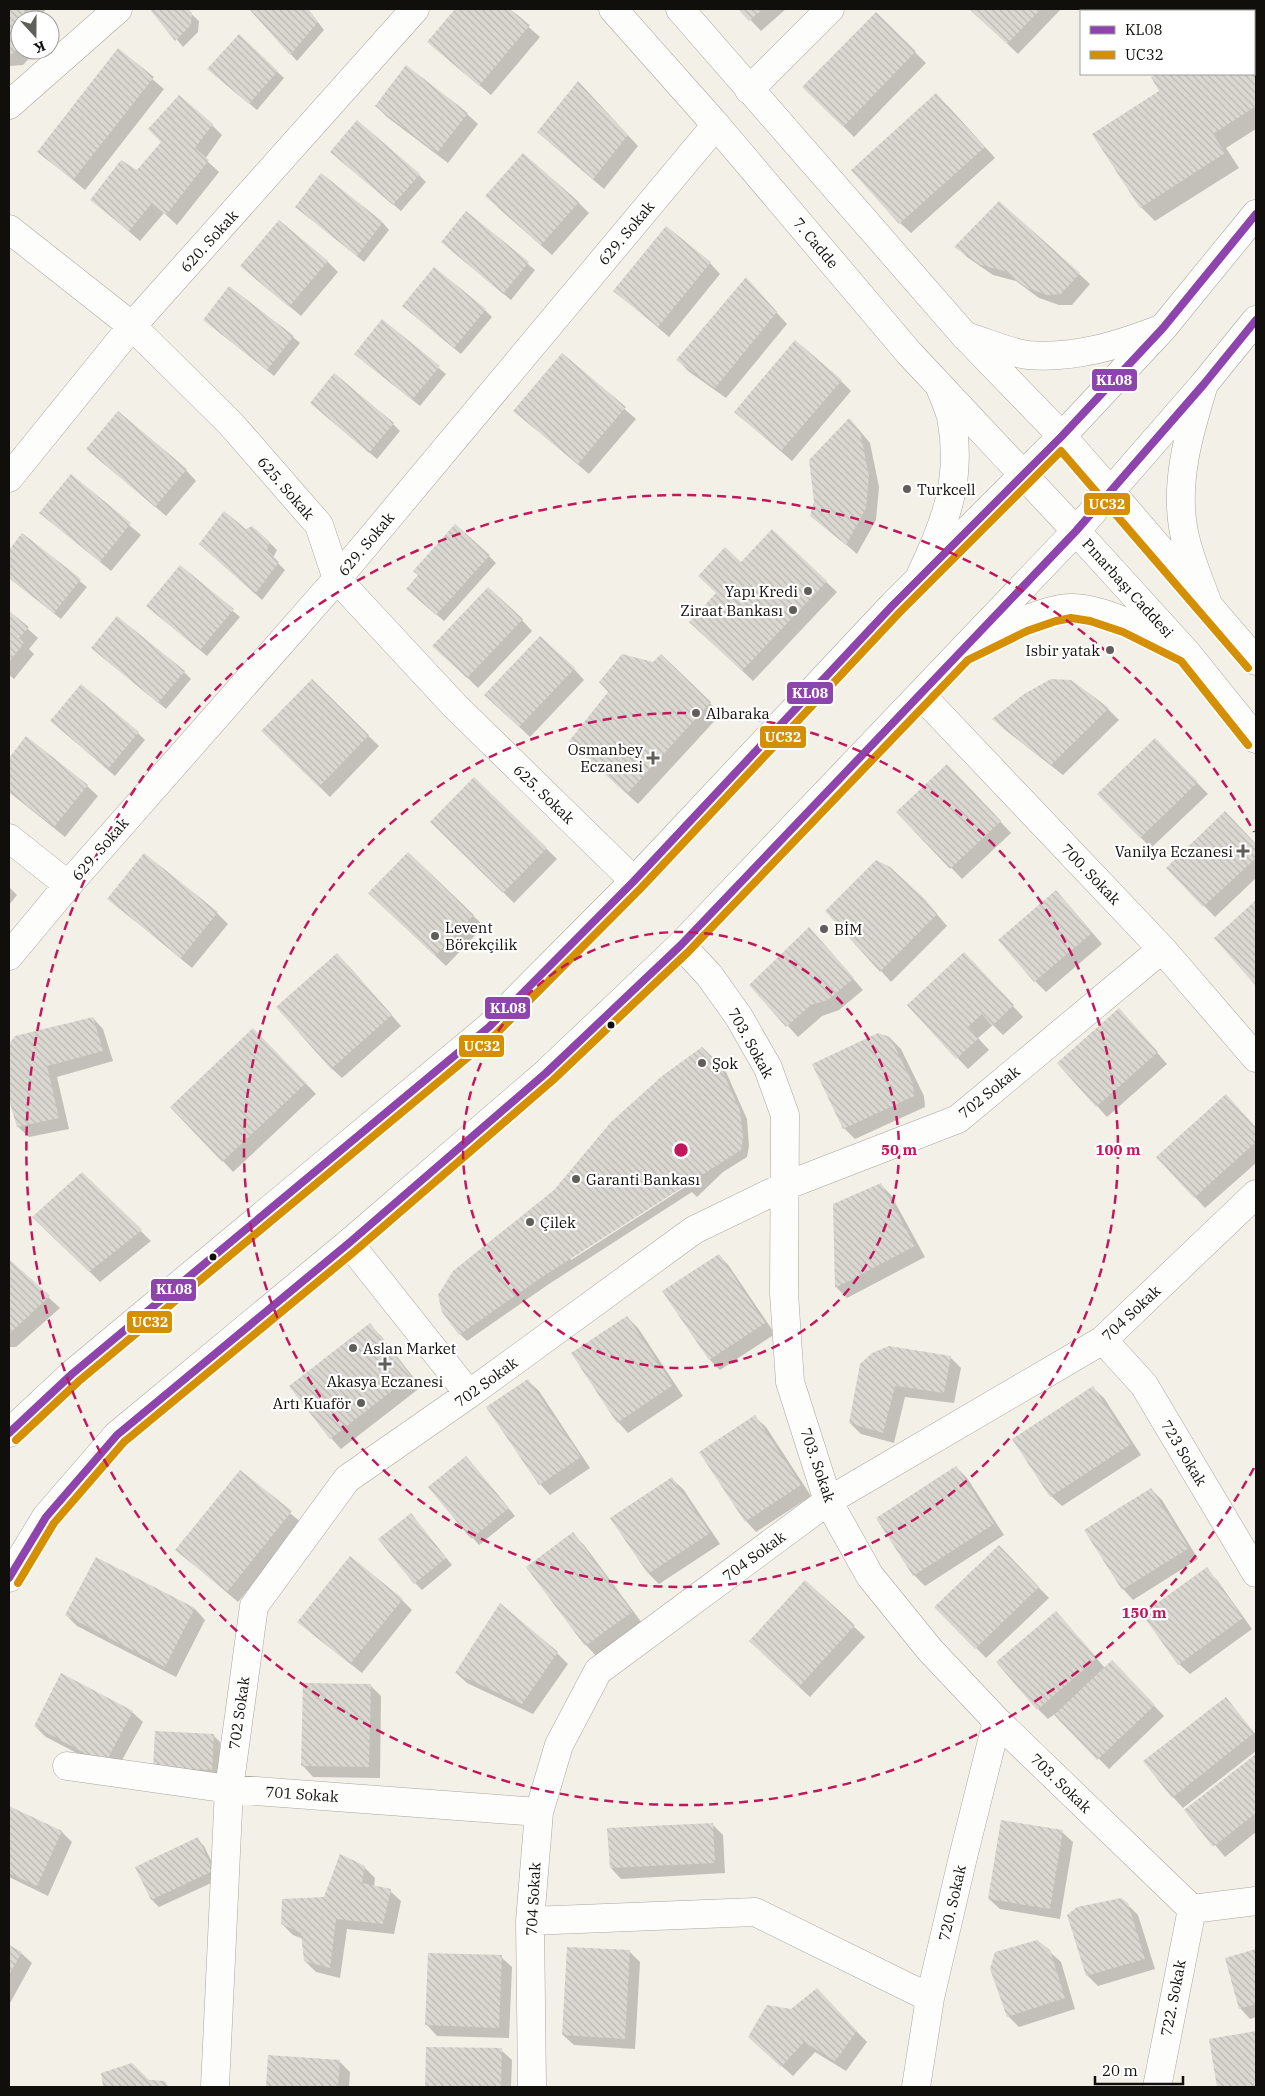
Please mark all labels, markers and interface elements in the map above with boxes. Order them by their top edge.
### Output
north arrow [10,10,60,60]
legend [1080,10,1255,75]
text: KL08 [1125,20,1163,39]
text: K [31,37,48,58]
text: UC32 [1125,45,1164,64]
street label: 629. Sokak [594,197,658,269]
street label: 620. Sokak [176,206,242,276]
street label: 7. Cadde [789,214,843,272]
line badge: KL08 [1091,368,1138,392]
text: KL08 [1096,371,1132,389]
street label: 625. Sokak [253,453,319,524]
place label: Turkcell [917,480,976,499]
marker: Turkcell [901,483,913,495]
line badge: UC32 [1083,492,1131,516]
text: UC32 [1089,495,1125,513]
street label: 629. Sokak [334,508,398,580]
street label: Pınarbaşı Caddesi [1078,534,1178,642]
place label: Yapı Kredi [725,582,798,601]
marker: Yapı Kredi [802,585,814,597]
place label: Ziraat Bankası [680,601,783,620]
marker: Ziraat Bankası [787,604,799,616]
place label: Isbir yatak [1026,641,1100,660]
marker: Isbir yatak [1104,644,1116,656]
line badge: KL08 [786,681,834,705]
text: KL08 [792,684,828,702]
place label: Albaraka [706,704,770,723]
marker: Albaraka [690,707,702,719]
line badge: UC32 [759,725,807,749]
text: UC32 [765,728,801,746]
place label: Osmanbey Eczanesi [568,740,643,776]
marker: Osmanbey Eczanesi [647,752,659,764]
street label: 625. Sokak [510,760,579,828]
street label: 629. Sokak [67,813,133,884]
street label: 700. Sokak [1057,840,1125,909]
place label: Vanilya Eczanesi [1115,842,1233,861]
marker: Vanilya Eczanesi [1237,845,1249,857]
place label: Levent Börekçilik [445,918,517,954]
place label: BİM [834,920,862,939]
marker: BİM [818,923,830,935]
marker: Levent Börekçilik [429,930,441,942]
line badge: KL08 [484,996,531,1020]
text: KL08 [490,999,526,1017]
street label: 703. Sokak [724,1005,778,1082]
unlabelled marker [606,1020,616,1030]
line badge: UC32 [458,1034,505,1058]
text: UC32 [464,1037,500,1055]
place label: Şok [712,1054,738,1073]
marker: Şok [696,1057,708,1069]
street label: 702 Sokak [954,1061,1024,1123]
text: 50 m [881,1140,917,1159]
text: 100 m [1095,1140,1141,1159]
centre of rings [672,1141,690,1159]
place label: Garanti Bankası [586,1170,700,1189]
marker: Garanti Bankası [570,1173,582,1185]
place label: Çilek [540,1213,576,1232]
marker: Çilek [524,1216,536,1228]
unlabelled marker [208,1252,218,1262]
line badge: KL08 [150,1278,197,1302]
text: KL08 [156,1280,192,1298]
street label: 704 Sokak [1098,1281,1165,1345]
line badge: UC32 [126,1310,173,1334]
text: UC32 [132,1313,168,1331]
place label: Aslan Market [363,1339,456,1358]
marker: Aslan Market [347,1342,359,1354]
street label: 702 Sokak [451,1353,521,1411]
marker: Akasya Eczanesi [379,1358,391,1370]
place label: Akasya Eczanesi [327,1372,444,1391]
place label: Artı Kuaför [273,1394,351,1413]
marker: Artı Kuaför [355,1397,367,1409]
street label: 723 Sokak [1157,1417,1211,1490]
street label: 703. Sokak [796,1425,840,1505]
street label: 704 Sokak [719,1527,789,1585]
text: 150 m [1121,1603,1167,1622]
street label: 702 Sokak [224,1675,254,1751]
street label: 703. Sokak [1027,1749,1096,1817]
street label: 701 Sokak [265,1782,340,1806]
street label: 704 Sokak [522,1862,544,1936]
street label: 720. Sokak [934,1863,970,1943]
street label: 722. Sokak [1156,1958,1190,2038]
scale bar [1095,2054,1182,2086]
text: 20 m [1102,2061,1138,2080]

